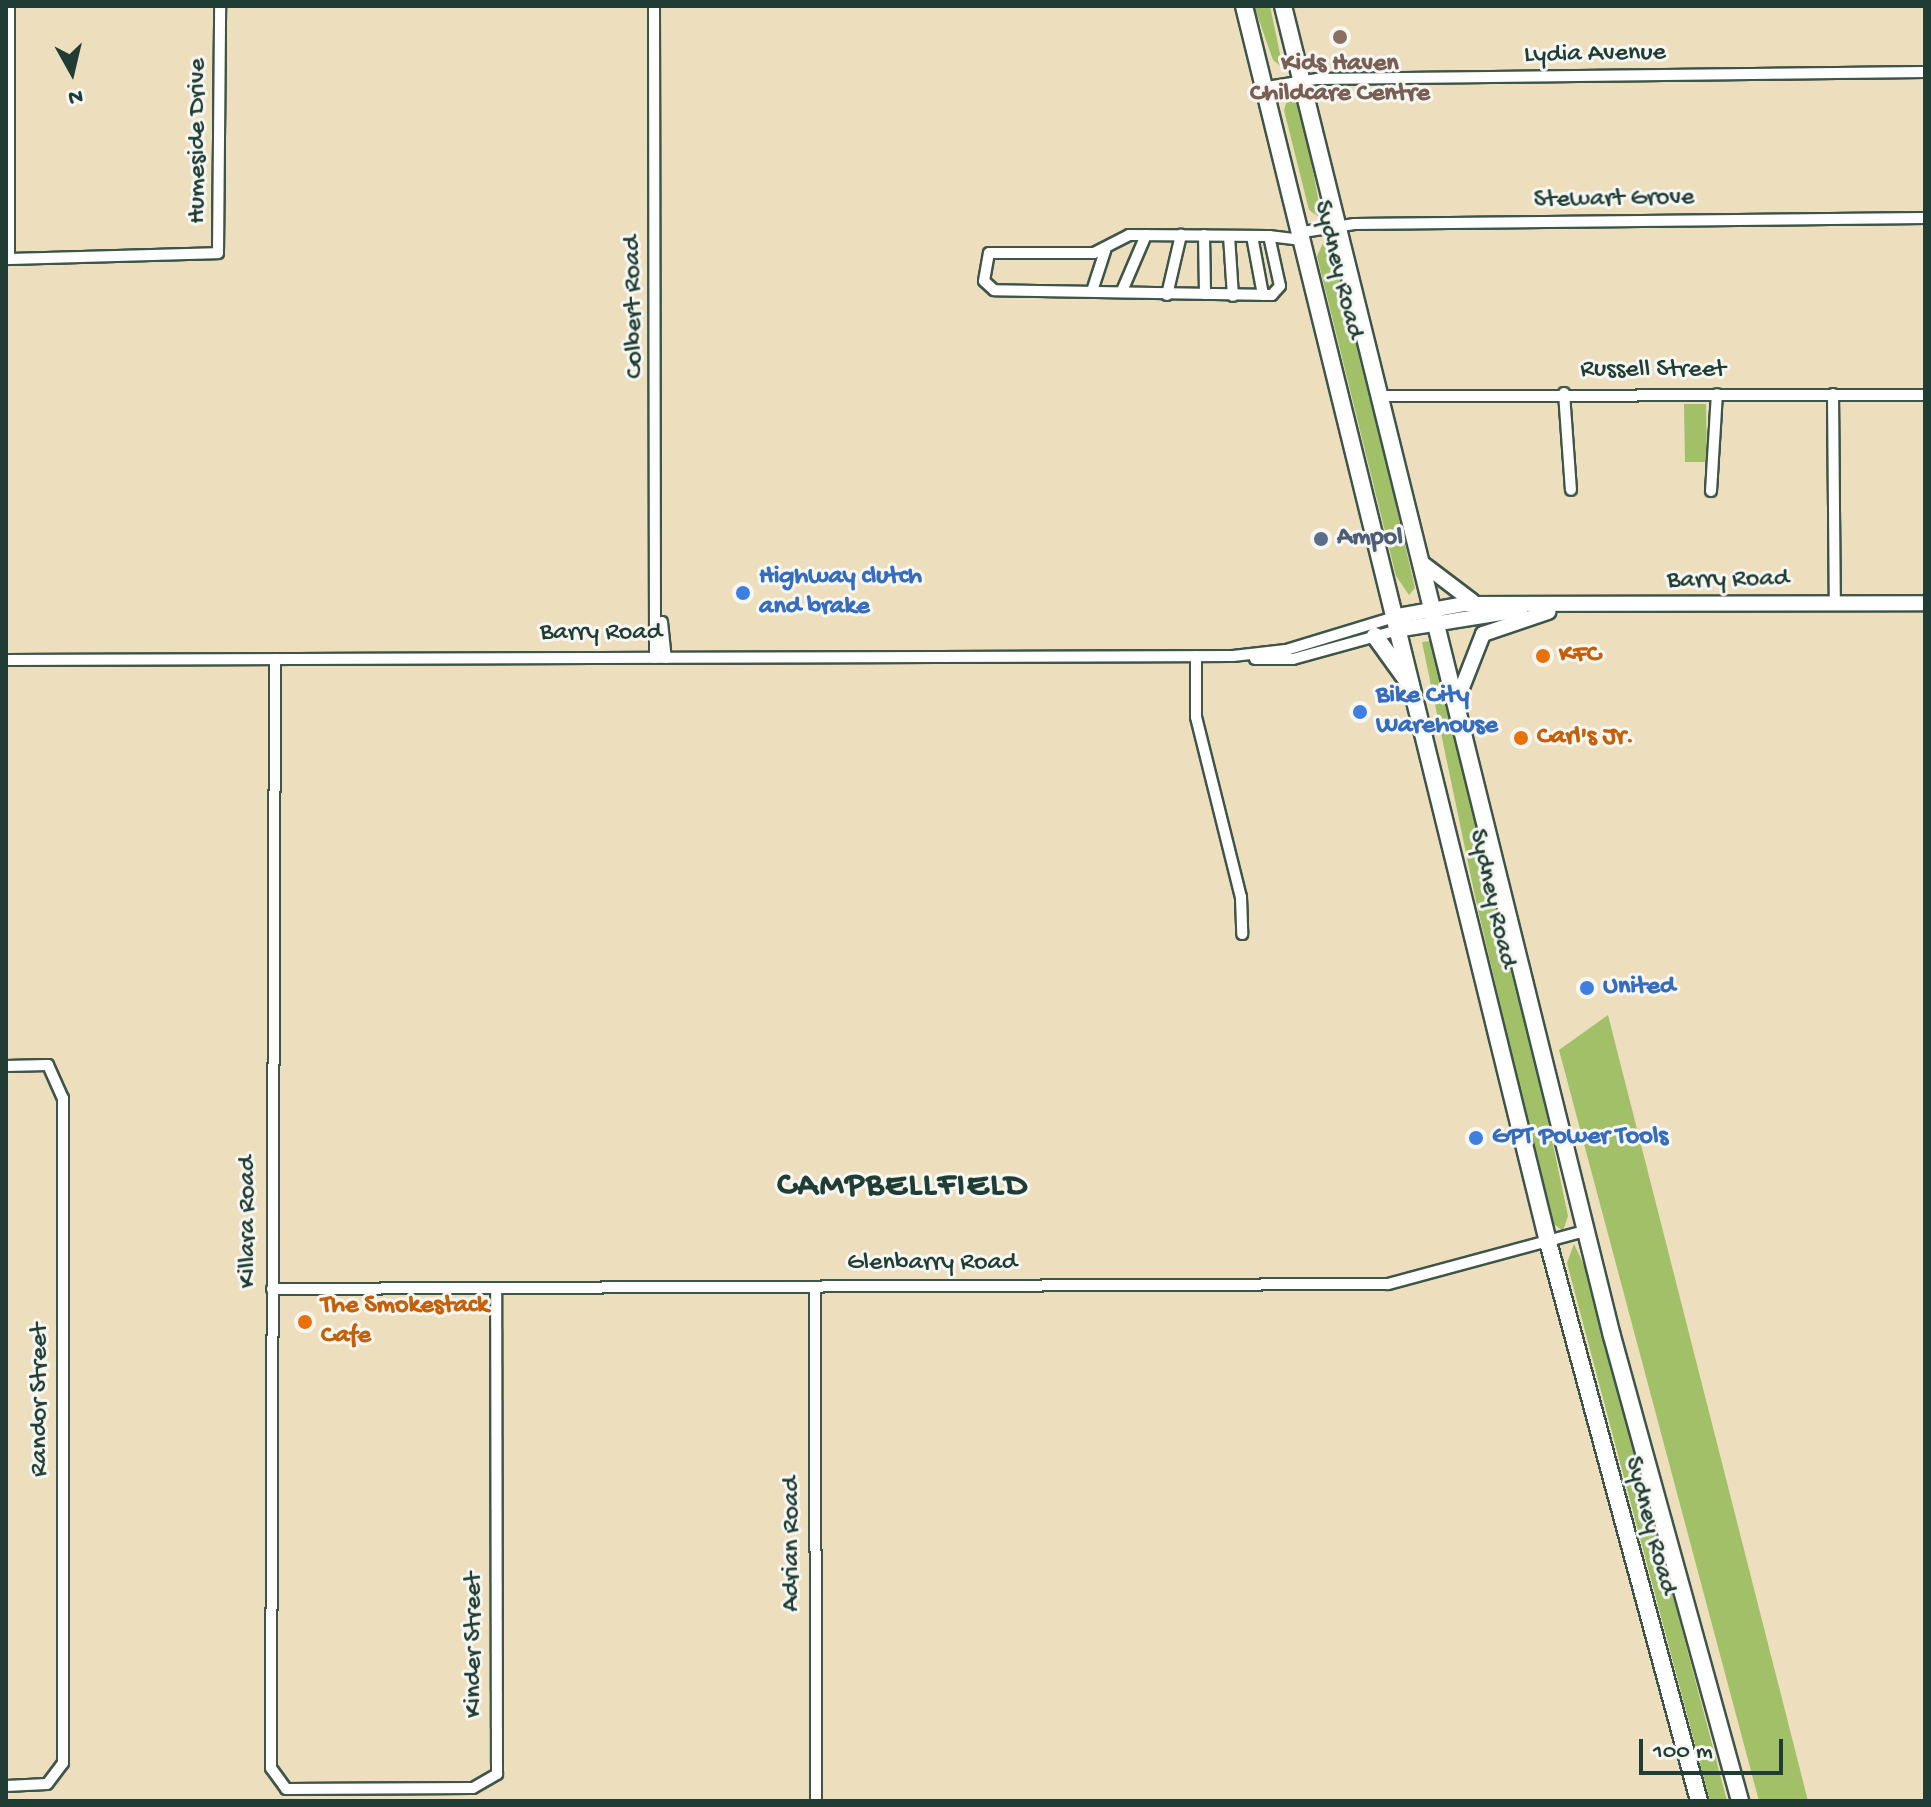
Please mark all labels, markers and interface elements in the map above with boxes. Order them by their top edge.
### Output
marker: Kids Haven Childcare Centre [1331,28,1349,46]
north arrow [32,32,112,112]
street label: Lydia Avenue [1524,38,1666,72]
place label: Kids Haven Childcare Centre [1250,49,1430,110]
street label: Humeside Drive [183,58,215,224]
text: N [66,82,84,110]
street label: Stewart Grove [1533,183,1695,217]
street label: Sydney Road [1305,198,1369,342]
street label: Colbert Road [618,235,652,379]
street label: Russell Street [1580,355,1726,387]
place label: Ampol [1337,523,1403,555]
marker: Ampol [1312,530,1330,548]
place label: Highway clutch and brake [759,562,922,624]
street label: Barry Road [1667,564,1789,598]
marker: Highway clutch and brake [734,584,752,602]
street label: Barry Road [540,618,662,650]
place label: KFC [1559,640,1601,672]
marker: KFC [1534,647,1552,665]
place label: Bike City Warehouse [1376,681,1498,742]
marker: Bike City Warehouse [1351,703,1369,721]
place label: Carl's Jr. [1537,722,1634,754]
marker: Carl's Jr. [1512,729,1530,747]
street label: Sydney Road [1460,827,1522,971]
place label: United [1603,972,1675,1004]
marker: United [1578,979,1596,997]
place label: GPT Power Tools [1492,1122,1668,1154]
marker: GPT Power Tools [1467,1129,1485,1147]
street label: Killara Road [233,1156,265,1288]
district label: CAMPBELLFIELD [777,1168,1029,1208]
street label: Glenbarry Road [847,1248,1017,1280]
place label: The Smokestack Cafe [321,1291,489,1352]
marker: The Smokestack Cafe [296,1313,314,1331]
street label: Randor Street [25,1323,57,1477]
street label: Sydney Road [1616,1454,1682,1598]
street label: Adrian Road [777,1476,809,1612]
street label: Kinder Street [459,1572,491,1718]
scale bar [1643,1723,1787,1773]
text: 100 m [1653,1738,1713,1767]

